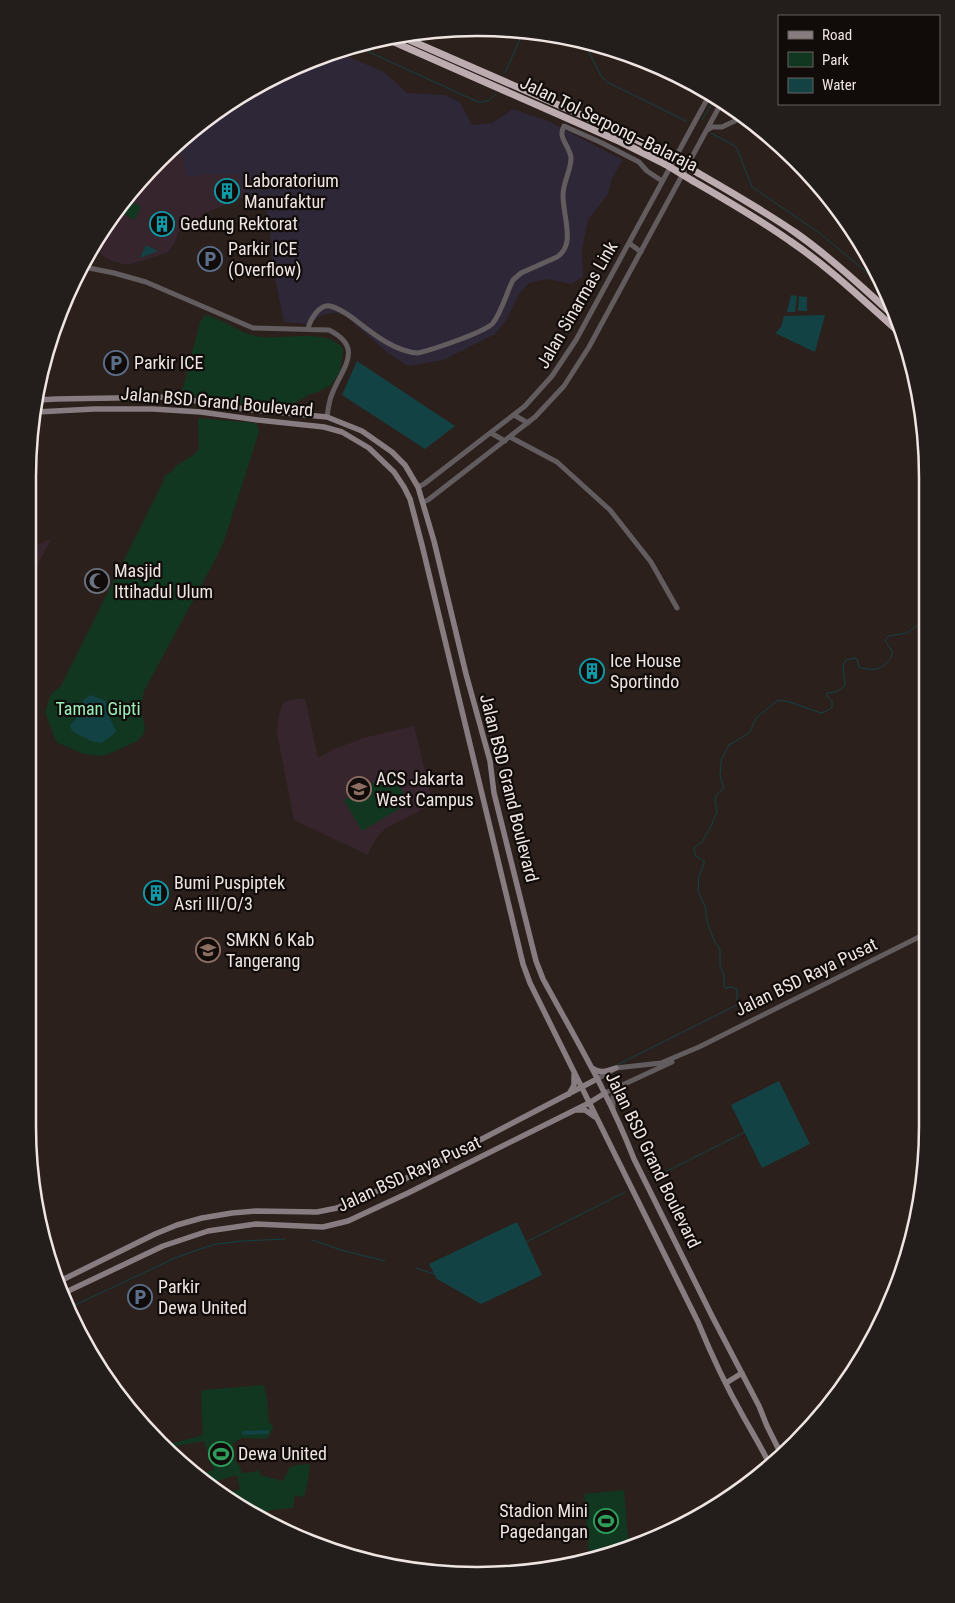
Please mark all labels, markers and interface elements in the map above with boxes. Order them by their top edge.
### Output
legend [778,15,940,105]
text: Road [822,26,852,44]
text: Park [822,51,849,69]
street label: Jalan Tol Serpong–Balaraja [517,71,701,176]
text: Water [822,76,857,94]
place label: Laboratorium Manufaktur [244,170,339,212]
building icon: Laboratorium Manufaktur [214,178,240,204]
building icon: Gedung Rektorat [149,211,175,237]
place label: Gedung Rektorat [180,213,298,234]
street label: Jalan Sinarmas Link [532,237,621,372]
place label: Parkir ICE (Overflow) [228,238,302,281]
parking icon: Parkir ICE (Overflow) [197,246,223,272]
parking icon: Parkir ICE [103,350,129,376]
place label: Parkir ICE [134,352,204,373]
street label: Jalan BSD Grand Boulevard [120,383,314,420]
place label: Masjid Ittihadul Ulum [114,560,213,602]
mosque icon: Masjid Ittihadul Ulum [84,568,110,594]
place label: Ice House Sportindo [610,650,681,692]
building icon: Ice House Sportindo [579,658,605,684]
street label: Jalan BSD Grand Boulevard [476,692,543,884]
park label: Taman Gipti [55,698,141,719]
place label: ACS Jakarta West Campus [376,768,474,810]
school or university icon: ACS Jakarta West Campus [346,776,372,802]
place label: Bumi Puspiptek Asri III/O/3 [174,872,285,914]
building icon: Bumi Puspiptek Asri III/O/3 [143,880,169,906]
place label: SMKN 6 Kab Tangerang [226,929,314,971]
street label: Jalan BSD Raya Pusat [731,933,880,1020]
school or university icon: SMKN 6 Kab Tangerang [195,937,221,963]
street label: Jalan BSD Grand Boulevard [602,1068,705,1251]
street label: Jalan BSD Raya Pusat [334,1131,484,1216]
place label: Parkir Dewa United [158,1276,247,1318]
parking icon: Parkir Dewa United [127,1284,153,1310]
sports icon: Dewa United [208,1441,234,1467]
place label: Dewa United [238,1443,327,1464]
place label: Stadion Mini Pagedangan [499,1500,588,1542]
sports icon: Stadion Mini Pagedangan [593,1508,619,1534]

